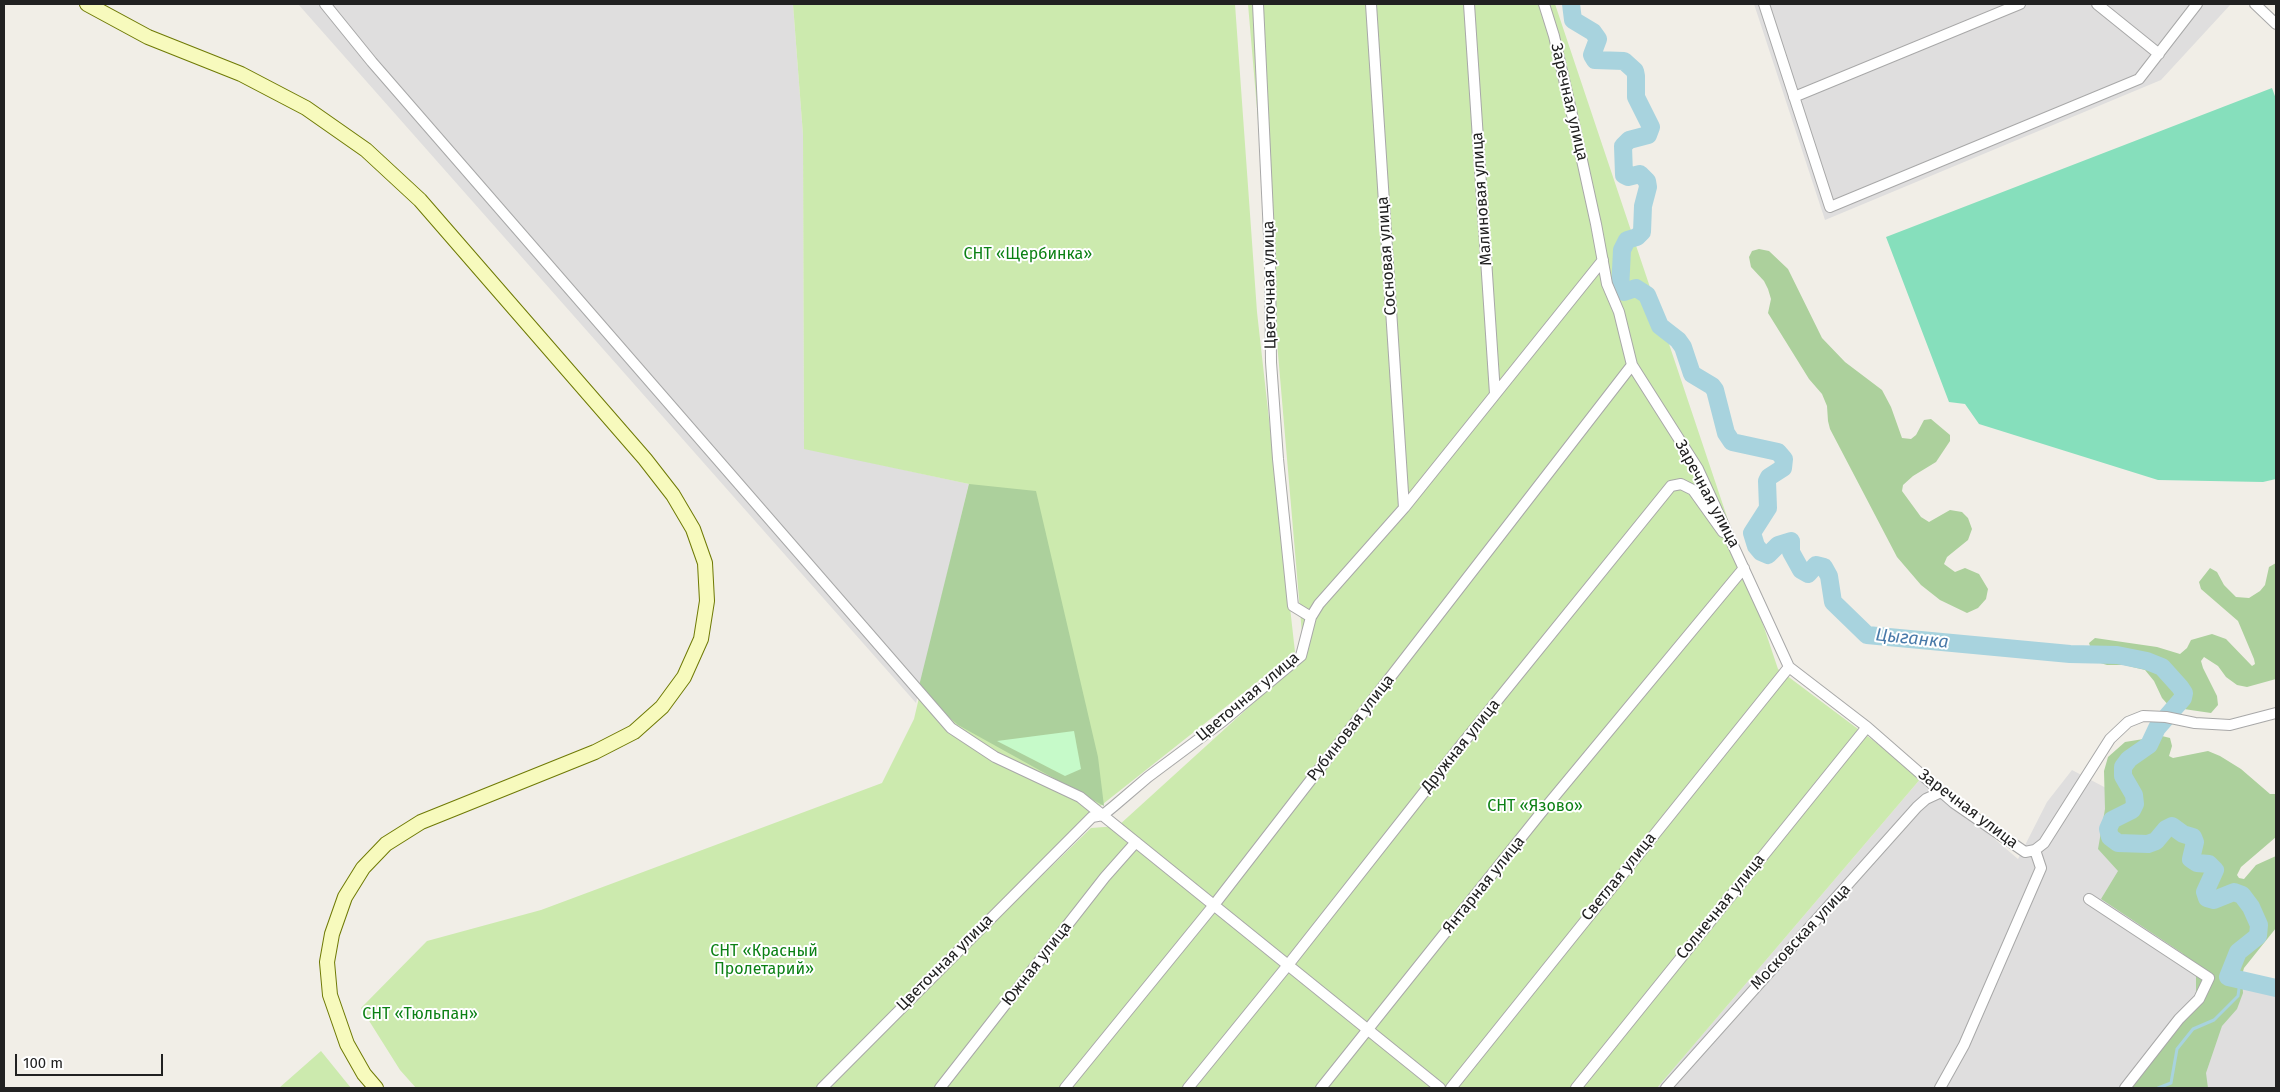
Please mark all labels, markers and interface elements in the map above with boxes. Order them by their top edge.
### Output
street label: Заречная улица [1546,41,1592,163]
street label: Малиновая улица [1468,131,1496,267]
street label: Сосновая улица [1373,196,1401,316]
street label: Цветочная улица [1259,220,1281,350]
park label: СНТ «Щербинка» [964,245,1092,265]
street label: Заречная улица [1670,437,1744,551]
water label: Цыганка [1874,624,1950,654]
street label: Цветочная улица [1193,648,1303,746]
street label: Рубиновая улица [1303,671,1399,785]
street label: Дружная улица [1418,695,1504,797]
street label: Заречная улица [1914,765,2022,853]
park label: СНТ «Язово» [1487,797,1583,817]
street label: Светлая улица [1578,829,1660,925]
street label: Янтарная улица [1439,832,1529,938]
street label: Солнечная улица [1673,850,1769,964]
street label: Московская улица [1747,880,1855,994]
street label: Цветочная улица [893,911,997,1015]
street label: Южная улица [998,918,1076,1010]
park label: СНТ «Красный Пролетарий» [710,942,818,980]
park label: СНТ «Тюльпан» [362,1005,478,1025]
scale bar [18,1044,165,1076]
text: 100 m [23,1054,63,1072]

